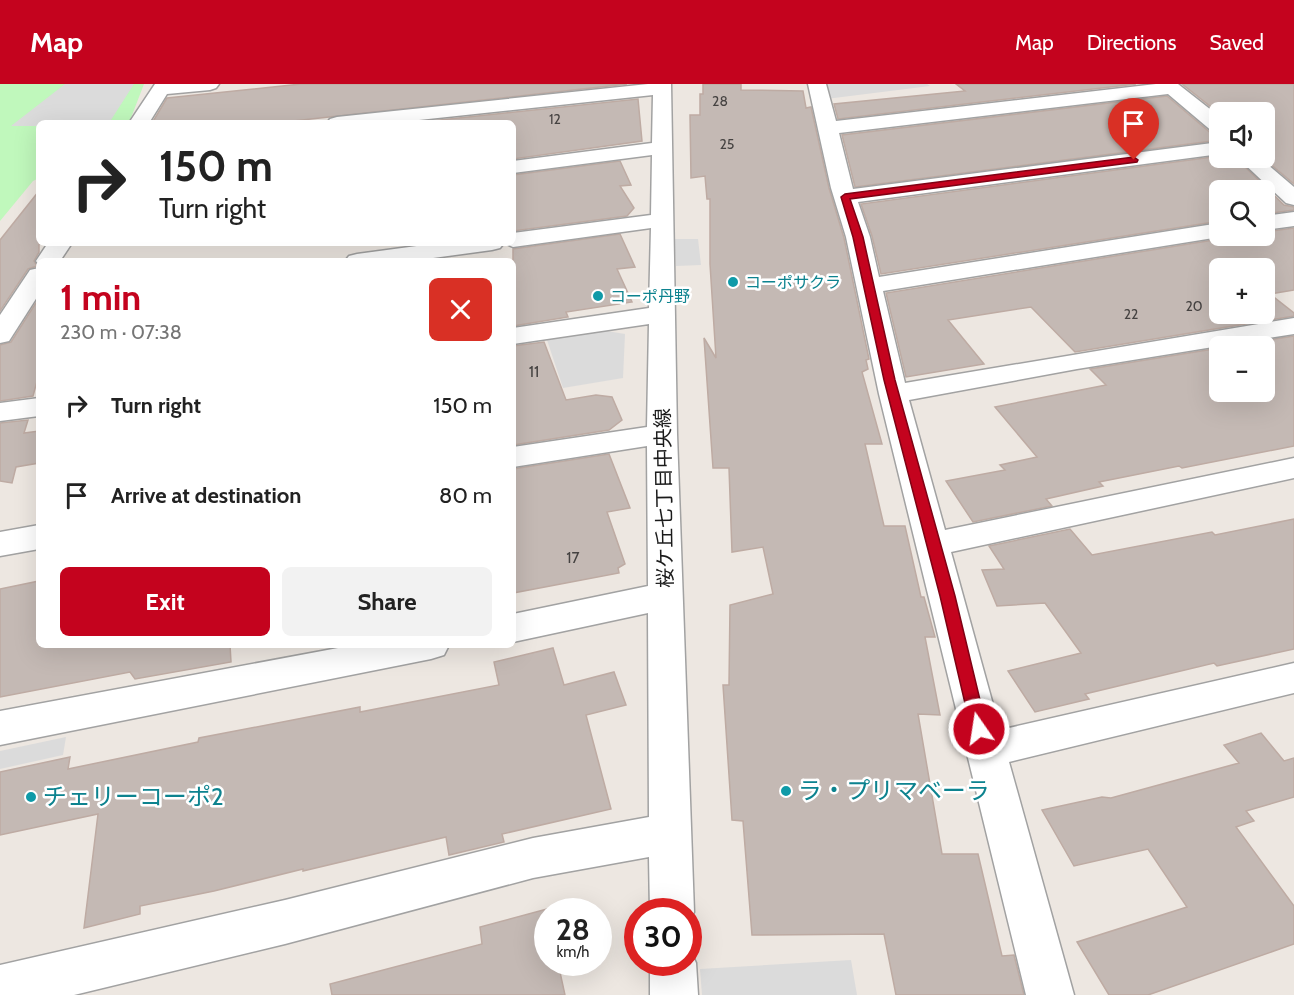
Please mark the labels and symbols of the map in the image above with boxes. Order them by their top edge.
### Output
house number: 28 [712,92,728,110]
pin [1108,98,1159,160]
house number: 12 [549,110,561,128]
house number: 25 [720,135,734,153]
place label: コーポサクラ [745,273,841,292]
marker: コーポサクラ [726,275,740,289]
place label: コーポ丹野 [610,287,690,306]
marker: コーポ丹野 [591,289,605,303]
house number: 20 [1185,297,1203,315]
house number: 22 [1124,305,1138,323]
house number: 11 [529,362,539,381]
street label: 桜ケ丘七丁目中央線 [650,408,678,588]
house number: 17 [566,548,580,567]
position arrow [947,697,1011,761]
place label: ラ・プリマベーラ [798,776,990,805]
place label: チェリーコーポ2 [43,782,224,811]
marker: ラ・プリマベーラ [779,784,793,798]
marker: チェリーコーポ2 [24,790,38,804]
speed limit sign: 30 [624,898,702,976]

